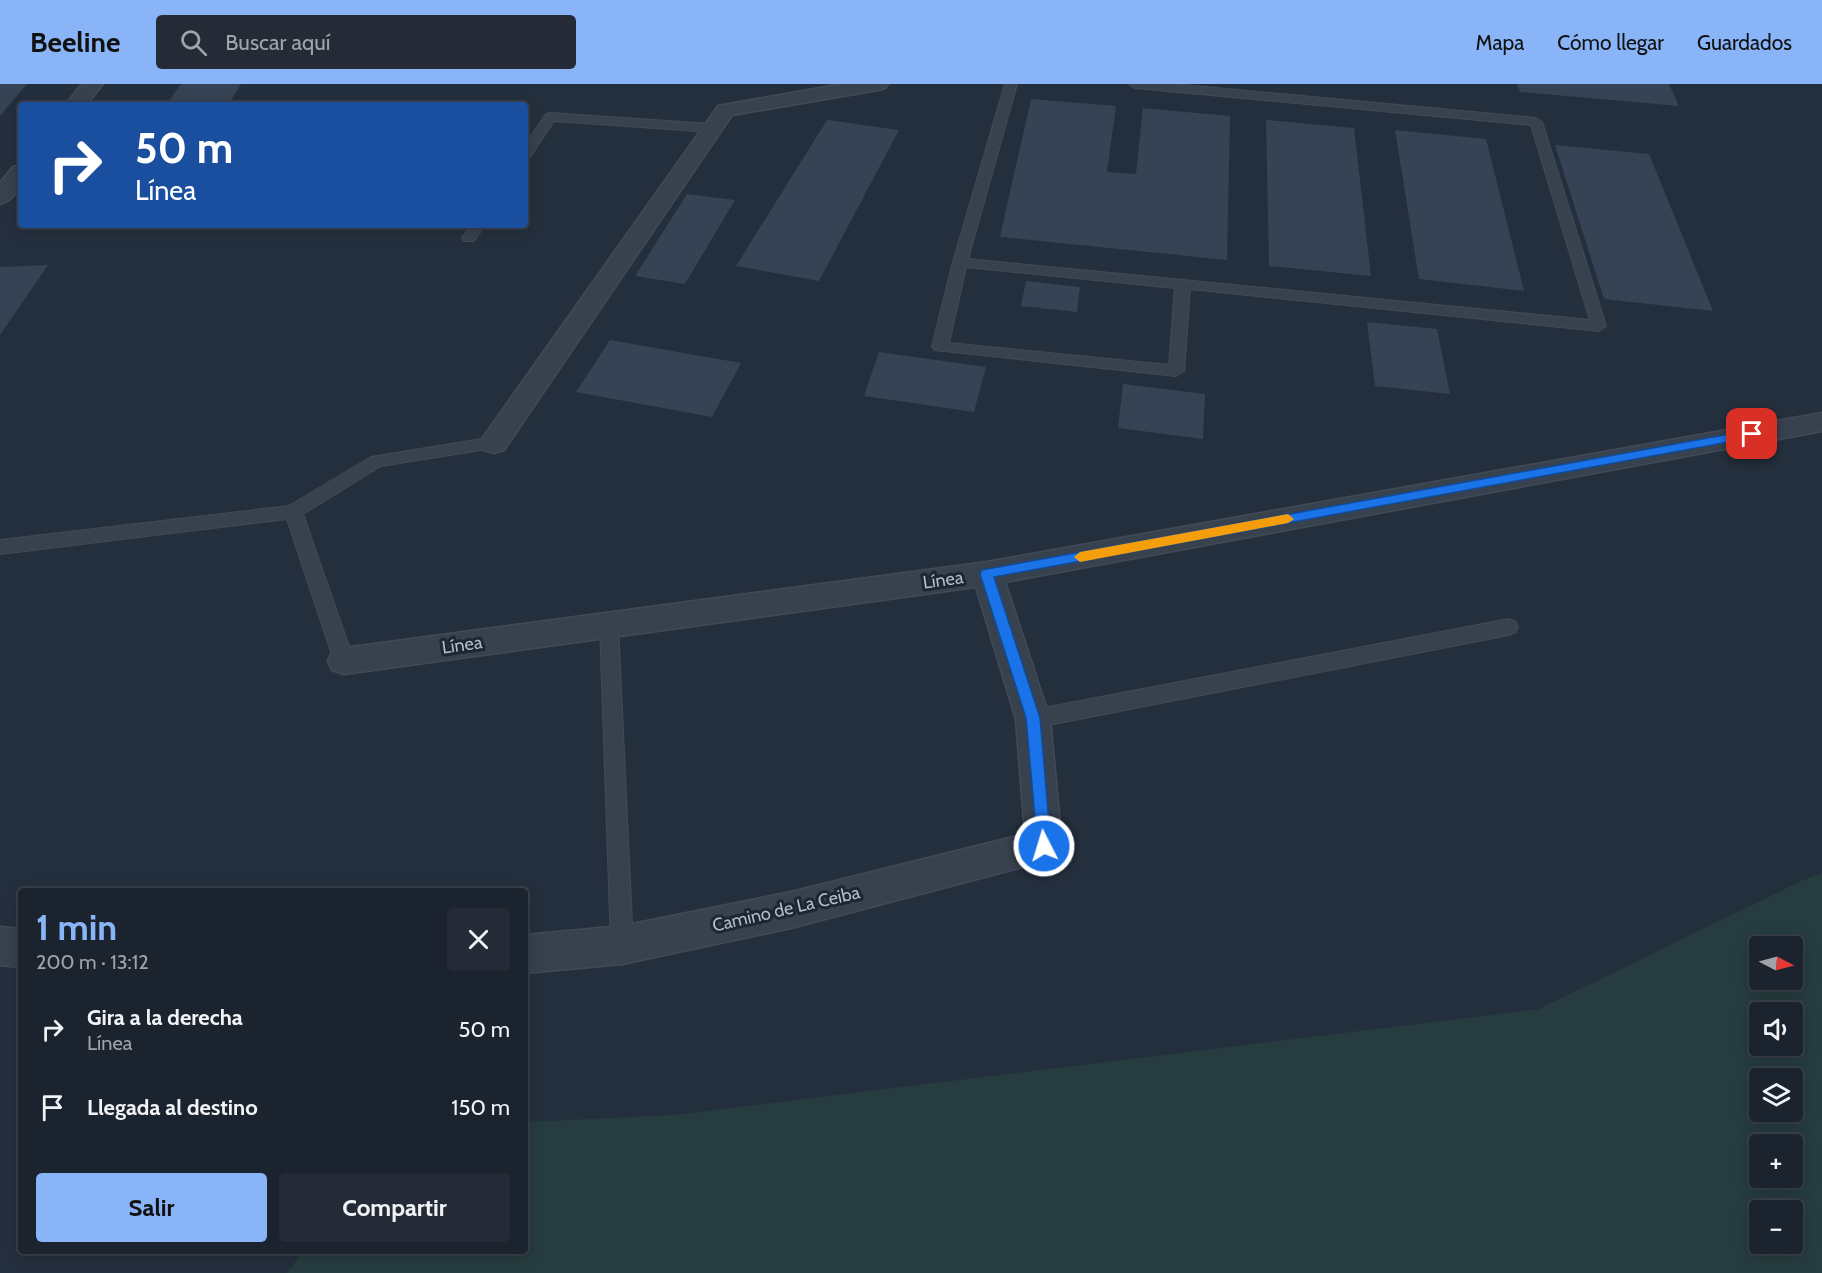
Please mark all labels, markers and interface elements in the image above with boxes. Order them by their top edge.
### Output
search box [156,15,576,69]
text: Beeline [30,25,120,59]
icon: search [177,26,210,59]
text: Buscar aquí [225,29,330,56]
text: Mapa [1476,30,1524,55]
text: Cómo llegar [1557,30,1664,55]
text: Guardados [1697,30,1792,55]
text: 50 m [135,122,233,174]
icon: right [36,126,114,204]
text: Línea [135,174,196,207]
pin [1726,408,1777,459]
icon: arrive [1735,417,1768,450]
street label: Línea [921,566,965,594]
street label: Línea [440,631,484,659]
position arrow [1012,814,1076,878]
street label: Camino de La Ceiba [710,881,862,937]
text: 1 min [36,905,117,949]
button: close [447,908,510,971]
north arrow [1749,936,1803,990]
map controls [1749,936,1803,1254]
text: 200 m · 13:12 [36,950,149,974]
button: sound [1749,1002,1803,1056]
text: Gira a la derecha [87,1004,243,1031]
icon: right [36,1013,69,1046]
text: 50 m [458,1016,510,1043]
text: Línea [87,1031,132,1055]
button: layers [1749,1068,1803,1122]
icon: arrive [36,1091,69,1124]
text: Llegada al destino [87,1094,258,1121]
text: 150 m [451,1094,510,1121]
button: + [1749,1134,1803,1188]
button: Salir [36,1173,267,1242]
button: Compartir [279,1173,510,1242]
button: − [1749,1200,1803,1254]

